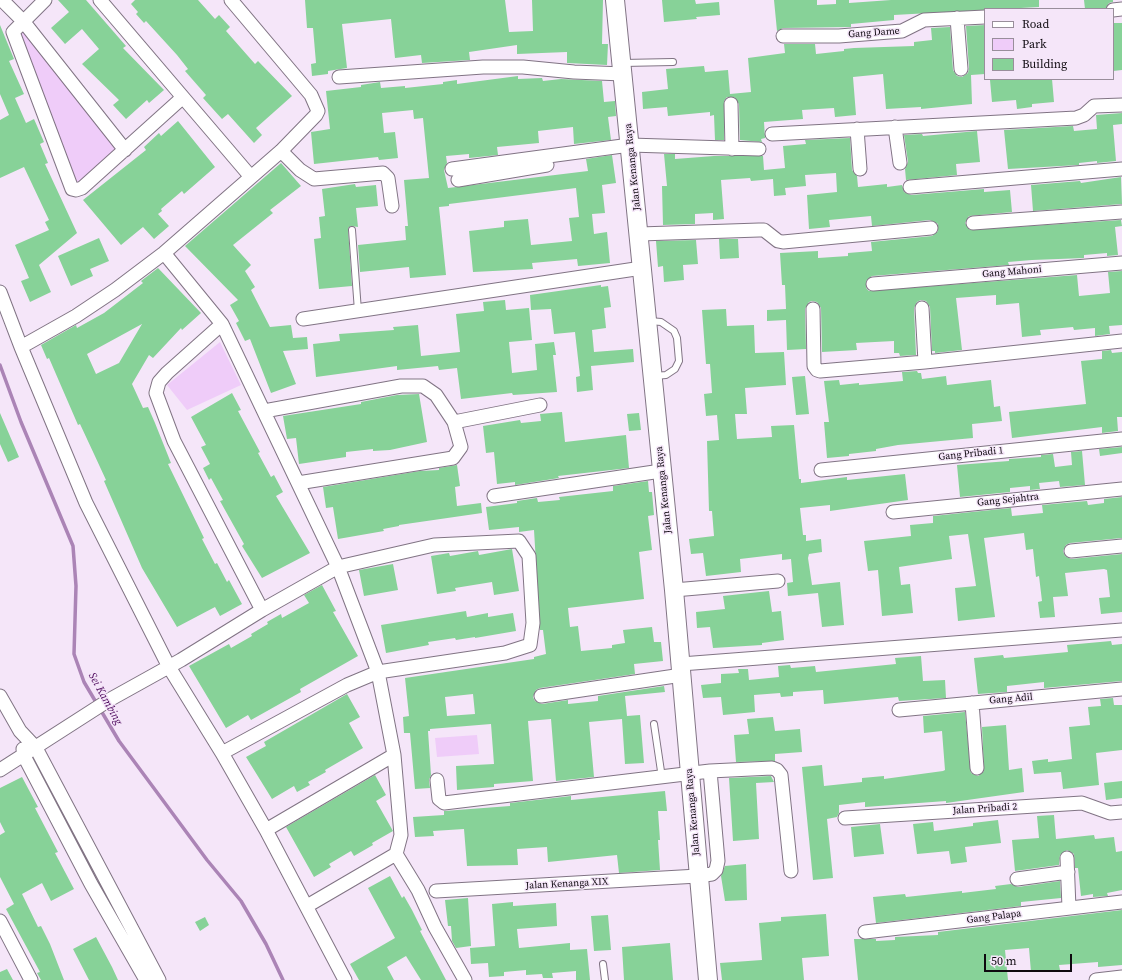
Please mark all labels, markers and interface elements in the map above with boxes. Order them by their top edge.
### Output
legend [984,8,1114,80]
text: Road [1022,16,1049,32]
street label: Gang Dame [848,25,900,41]
text: Park [1022,36,1047,52]
text: Building [1022,56,1067,72]
street label: Jalan Kenanga Raya [622,123,644,211]
street label: Gang Mahoni [982,263,1042,281]
street label: Gang Pribadi 1 [938,445,1004,463]
street label: Jalan Kenanga Raya [653,446,675,534]
street label: Gang Sejahtra [977,491,1039,509]
water label: Sei Kambing [85,670,125,728]
street label: Gang Adil [989,691,1033,707]
street label: Jalan Kenanga Raya [683,768,703,856]
street label: Jalan Pribadi 2 [952,801,1018,817]
street label: Jalan Kenanga XIX [525,876,609,892]
street label: Gang Palapa [966,908,1022,926]
scale bar [986,946,1074,972]
text: 50 m [991,953,1017,969]

